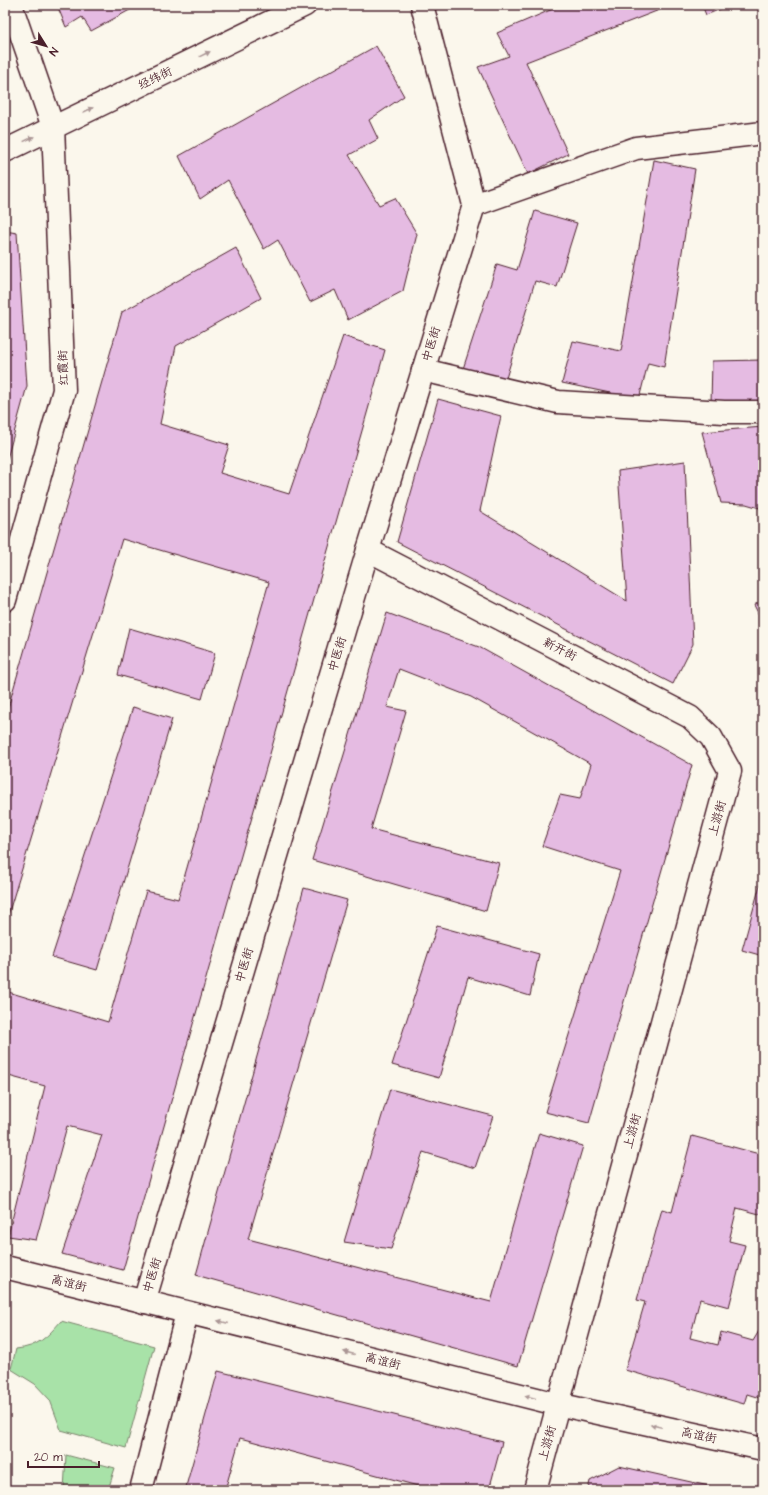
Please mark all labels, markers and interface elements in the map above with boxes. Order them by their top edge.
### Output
north arrow [26,26,66,66]
text: N [45,44,62,59]
one-way arrow [199,51,211,57]
street label: 经纬街 [135,63,175,94]
one-way arrow [82,107,94,114]
one-way arrow [23,136,35,142]
street label: 中医街 [418,324,445,364]
street label: 红霞街 [54,350,73,386]
street label: 中医街 [324,634,351,674]
street label: 新开街 [540,634,580,665]
street label: 上游街 [705,799,730,838]
street label: 中医街 [231,945,258,985]
street label: 上游街 [620,1112,645,1151]
street label: 中医街 [139,1255,166,1295]
street label: 高谊街 [49,1271,88,1296]
one-way arrow [217,1318,229,1324]
one-way arrow [343,1349,355,1355]
street label: 高谊街 [363,1349,402,1374]
one-way arrow [523,1394,536,1400]
one-way arrow [650,1422,663,1428]
street label: 高谊街 [680,1423,718,1448]
street label: 上游街 [535,1424,560,1463]
scale bar [28,1443,99,1469]
text: 20 m [34,1449,63,1466]

